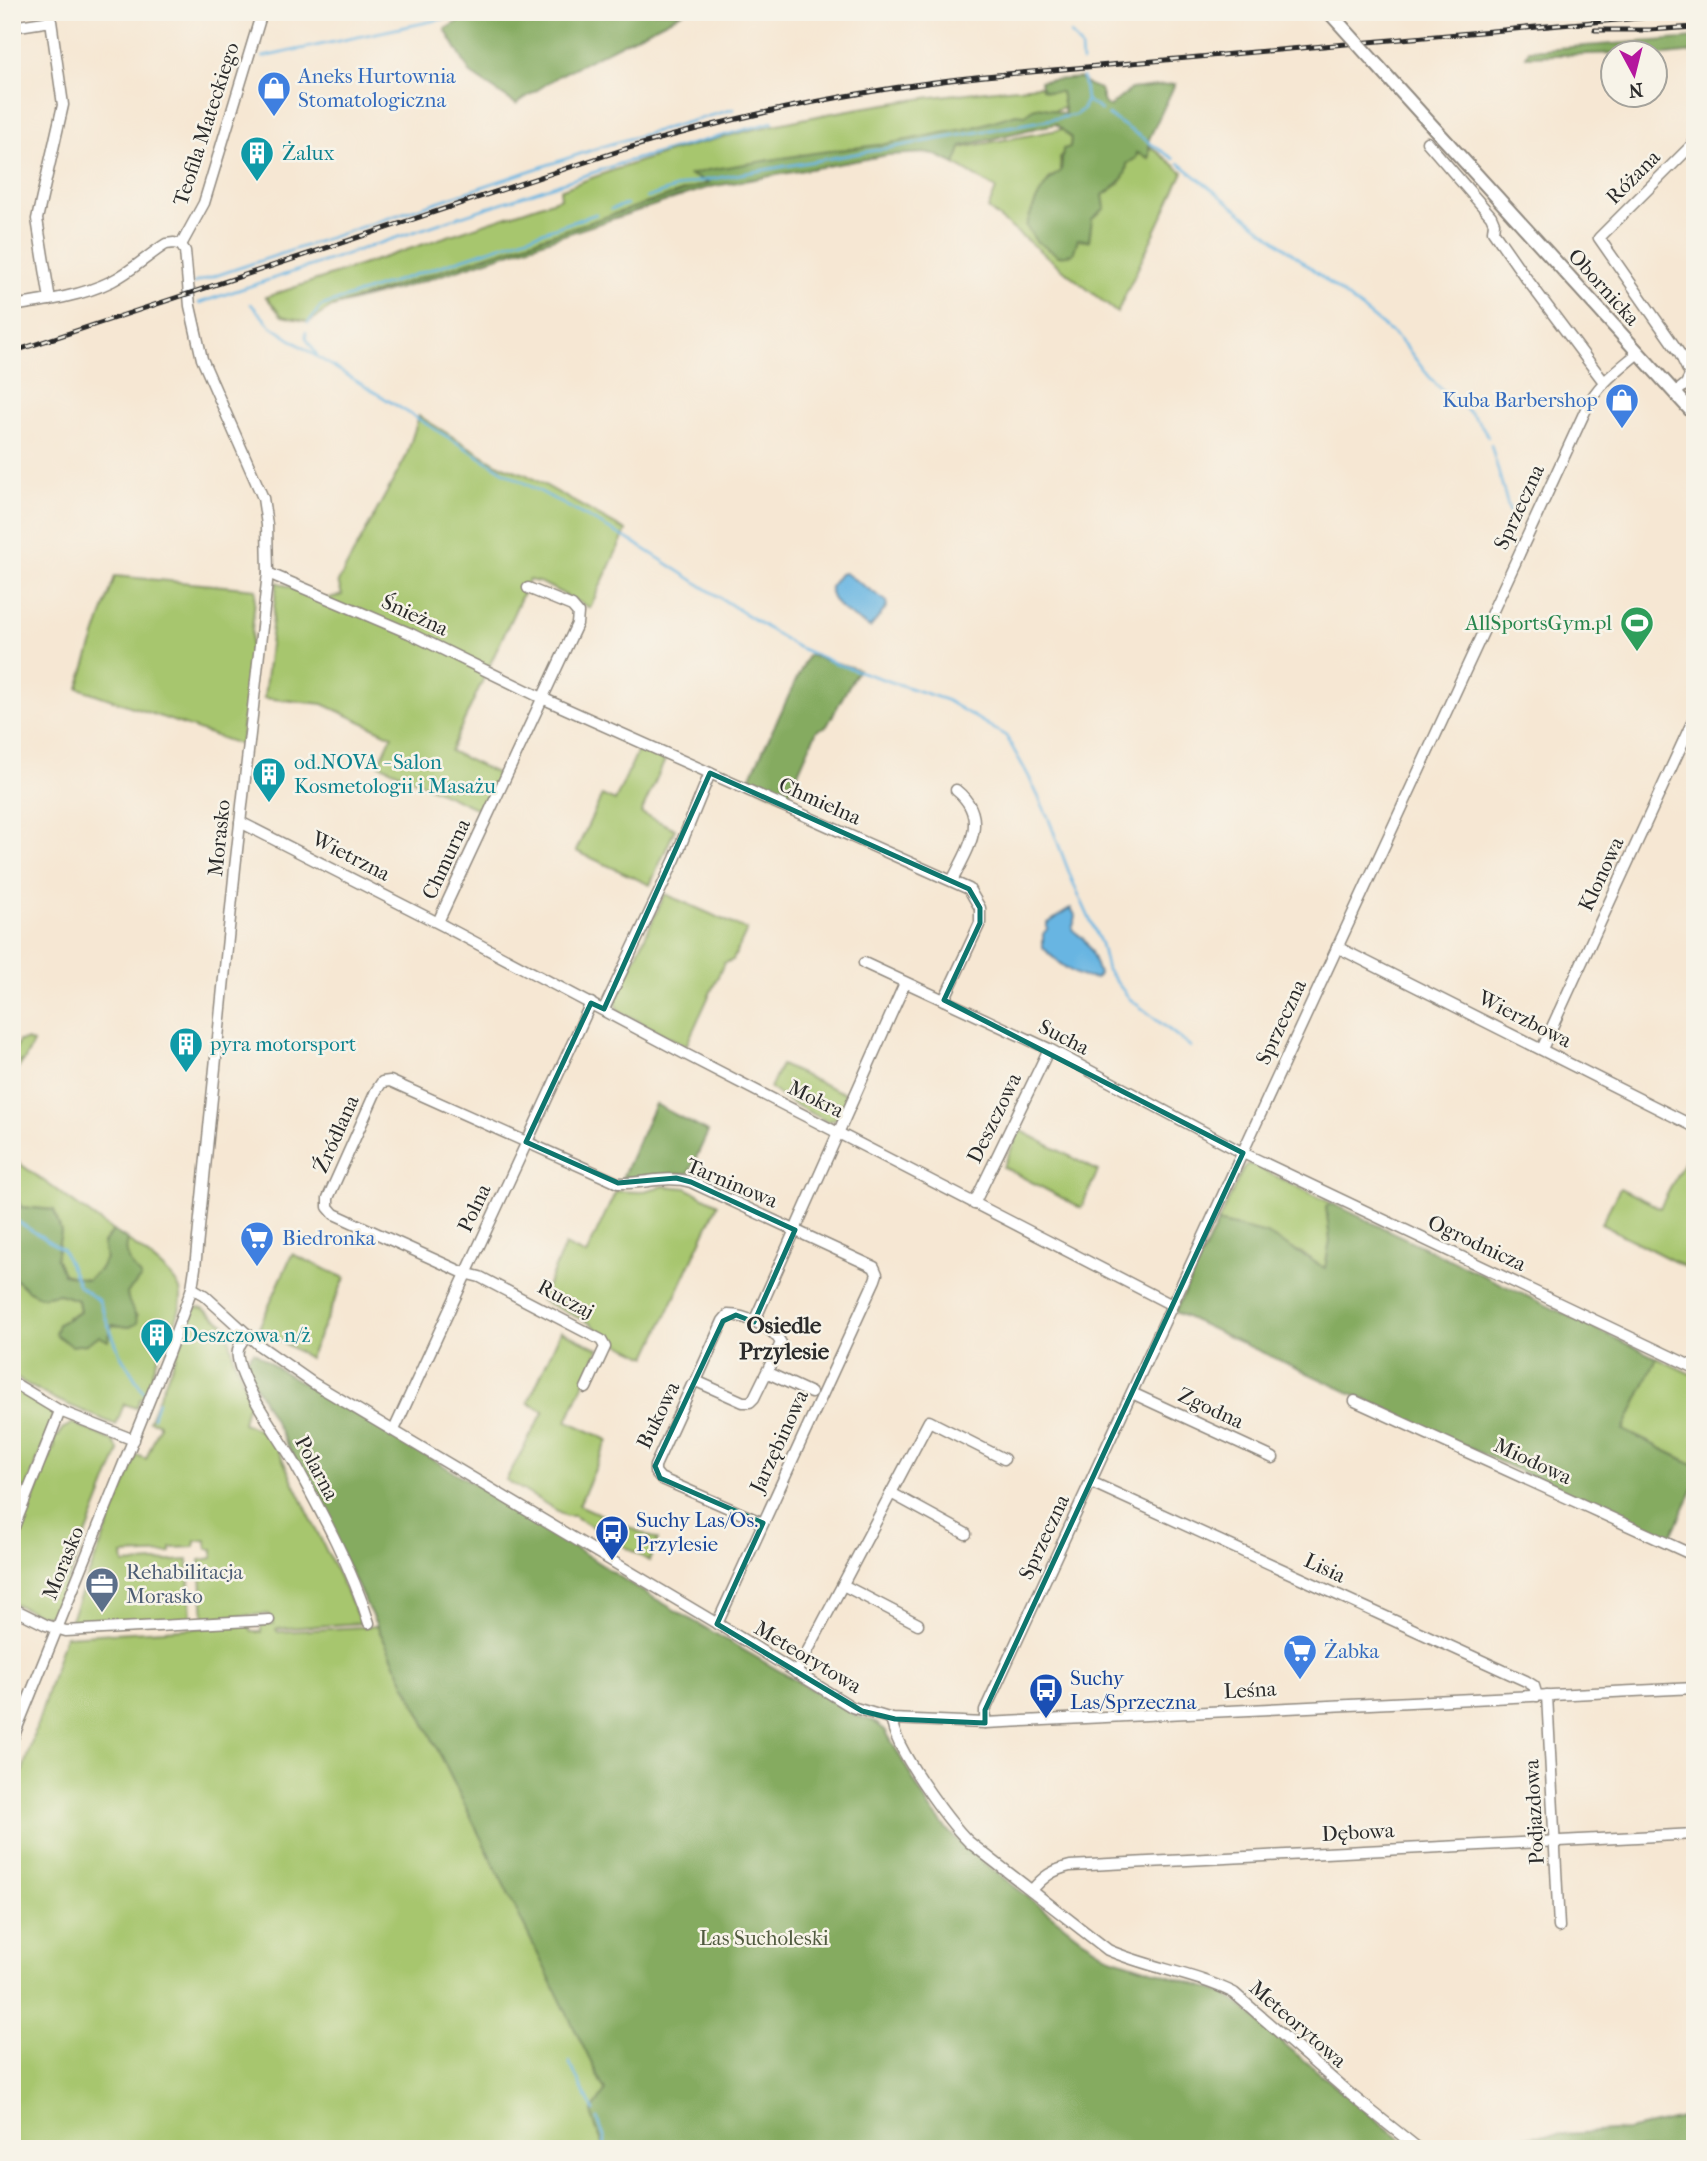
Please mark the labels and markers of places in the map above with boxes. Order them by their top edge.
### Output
place label: Aneks Hurtownia Stomatologiczna [297,64,456,112]
shop icon: Aneks Hurtownia Stomatologiczna [255,69,293,118]
building icon: Żalux [238,134,276,183]
place label: Żalux [282,141,334,165]
shop icon: Kuba Barbershop [1603,381,1641,430]
place label: Kuba Barbershop [1442,388,1598,412]
sports icon: AllSportsGym.pl [1618,604,1656,653]
place label: AllSportsGym.pl [1464,611,1612,635]
place label: od.NOVA - Salon Kosmetologii i Masażu [294,750,496,798]
building icon: od.NOVA - Salon Kosmetologii i Masażu [250,755,288,804]
building icon: pyra motorsport [167,1025,205,1074]
place label: pyra motorsport [209,1032,357,1056]
supermarket icon: Biedronka [238,1219,276,1268]
place label: Biedronka [282,1226,376,1250]
building icon: Deszczowa n/ż [138,1316,176,1365]
place label: Deszczowa n/ż [182,1323,310,1347]
place label: Suchy Las/Os. Przylesie [636,1508,758,1556]
bus stop icon: Suchy Las/Os. Przylesie [593,1513,631,1562]
place label: Rehabilitacja Morasko [126,1560,244,1608]
office icon: Rehabilitacja Morasko [83,1565,121,1614]
supermarket icon: Żabka [1281,1632,1319,1681]
place label: Żabka [1324,1639,1380,1663]
place label: Suchy Las/Sprzeczna [1070,1666,1197,1714]
bus stop icon: Suchy Las/Sprzeczna [1027,1671,1065,1720]

